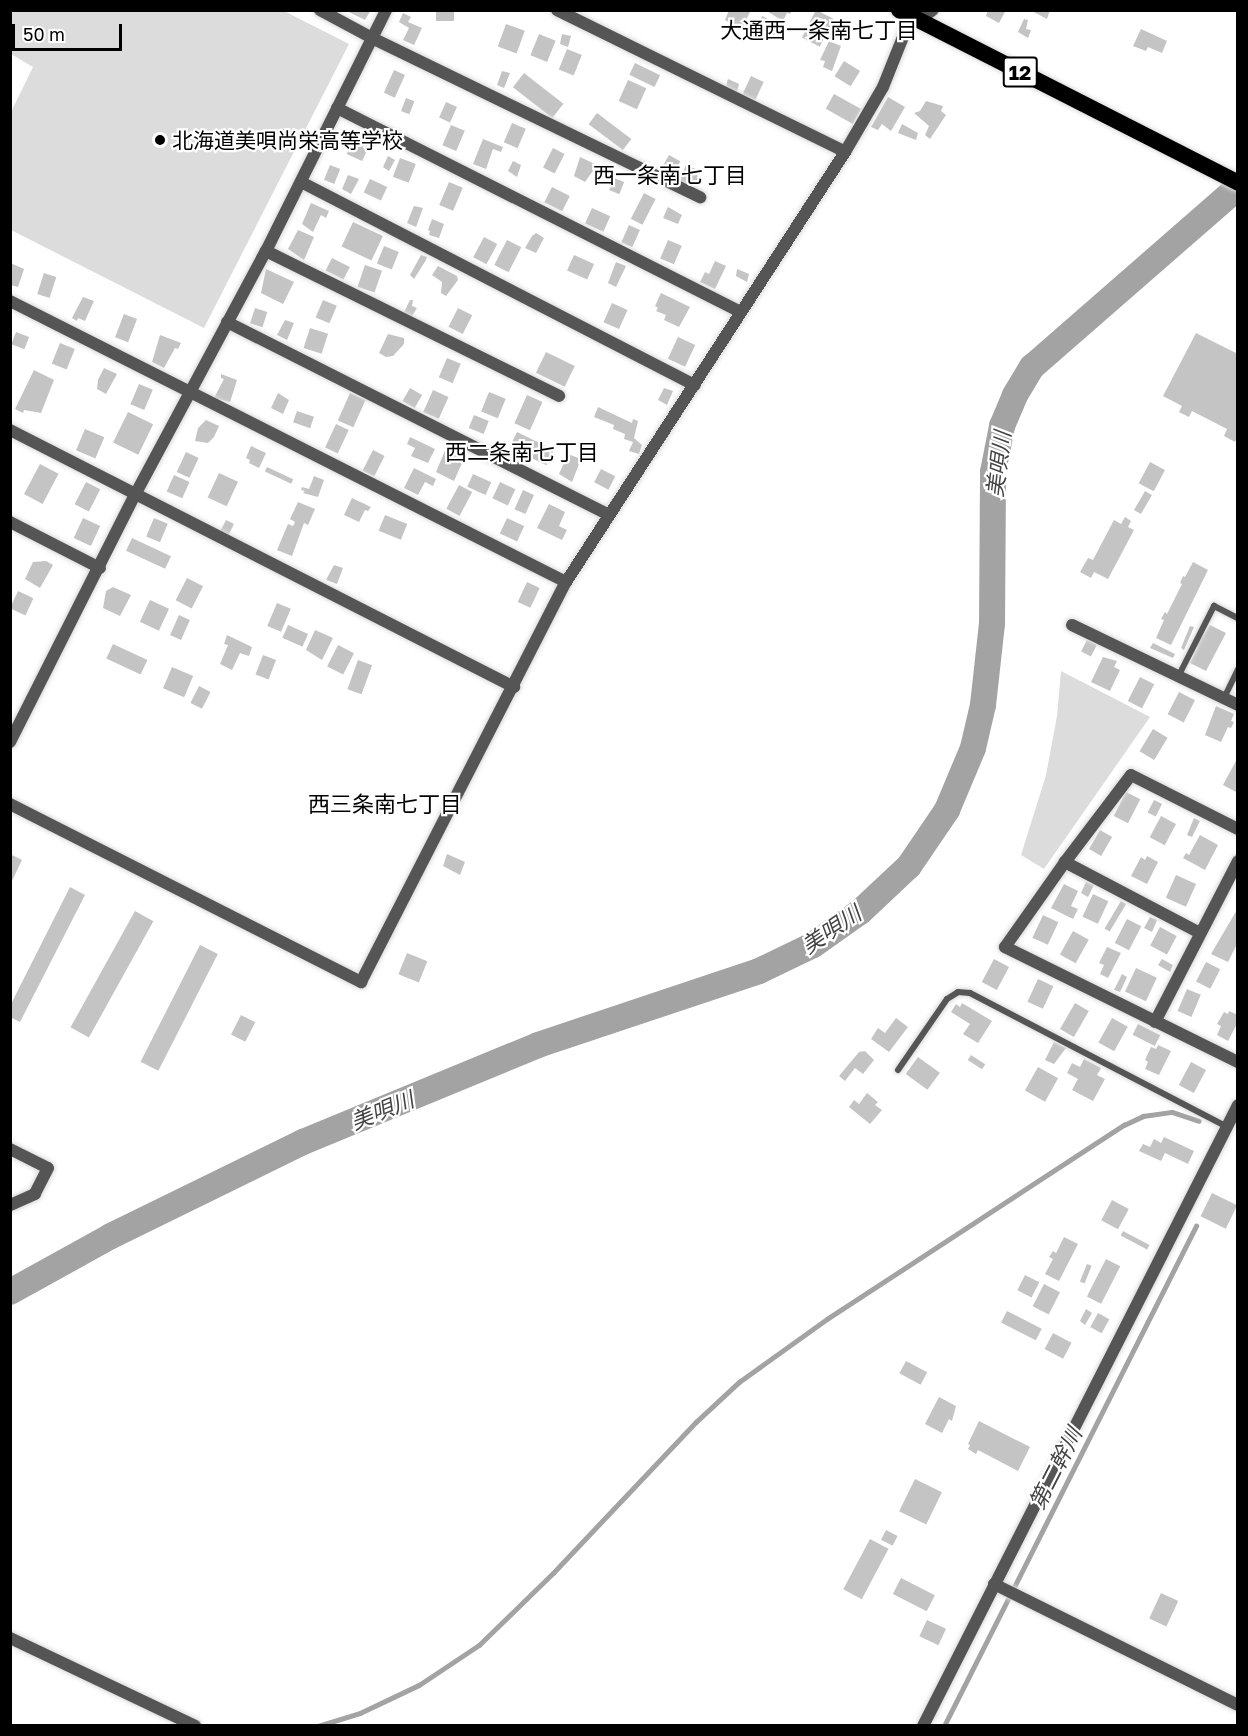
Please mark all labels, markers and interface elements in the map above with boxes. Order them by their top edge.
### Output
scale bar [15,12,124,50]
district label: 大通西一条南七丁目 [720,17,918,43]
text: 50 m [23,23,65,45]
road number: 12 [1002,55,1038,89]
place label: 北海道美唄尚栄高等学校 [172,127,403,153]
marker: 北海道美唄尚栄高等学校 [153,133,167,147]
district label: 西一条南七丁目 [593,162,747,188]
water label: 美唄川 [981,430,1015,498]
district label: 西二条南七丁目 [445,439,599,465]
district label: 西三条南七丁目 [308,791,462,817]
water label: 美唄川 [796,900,866,958]
water label: 美唄川 [346,1085,418,1135]
water label: 第二幹川 [1023,1423,1087,1513]

